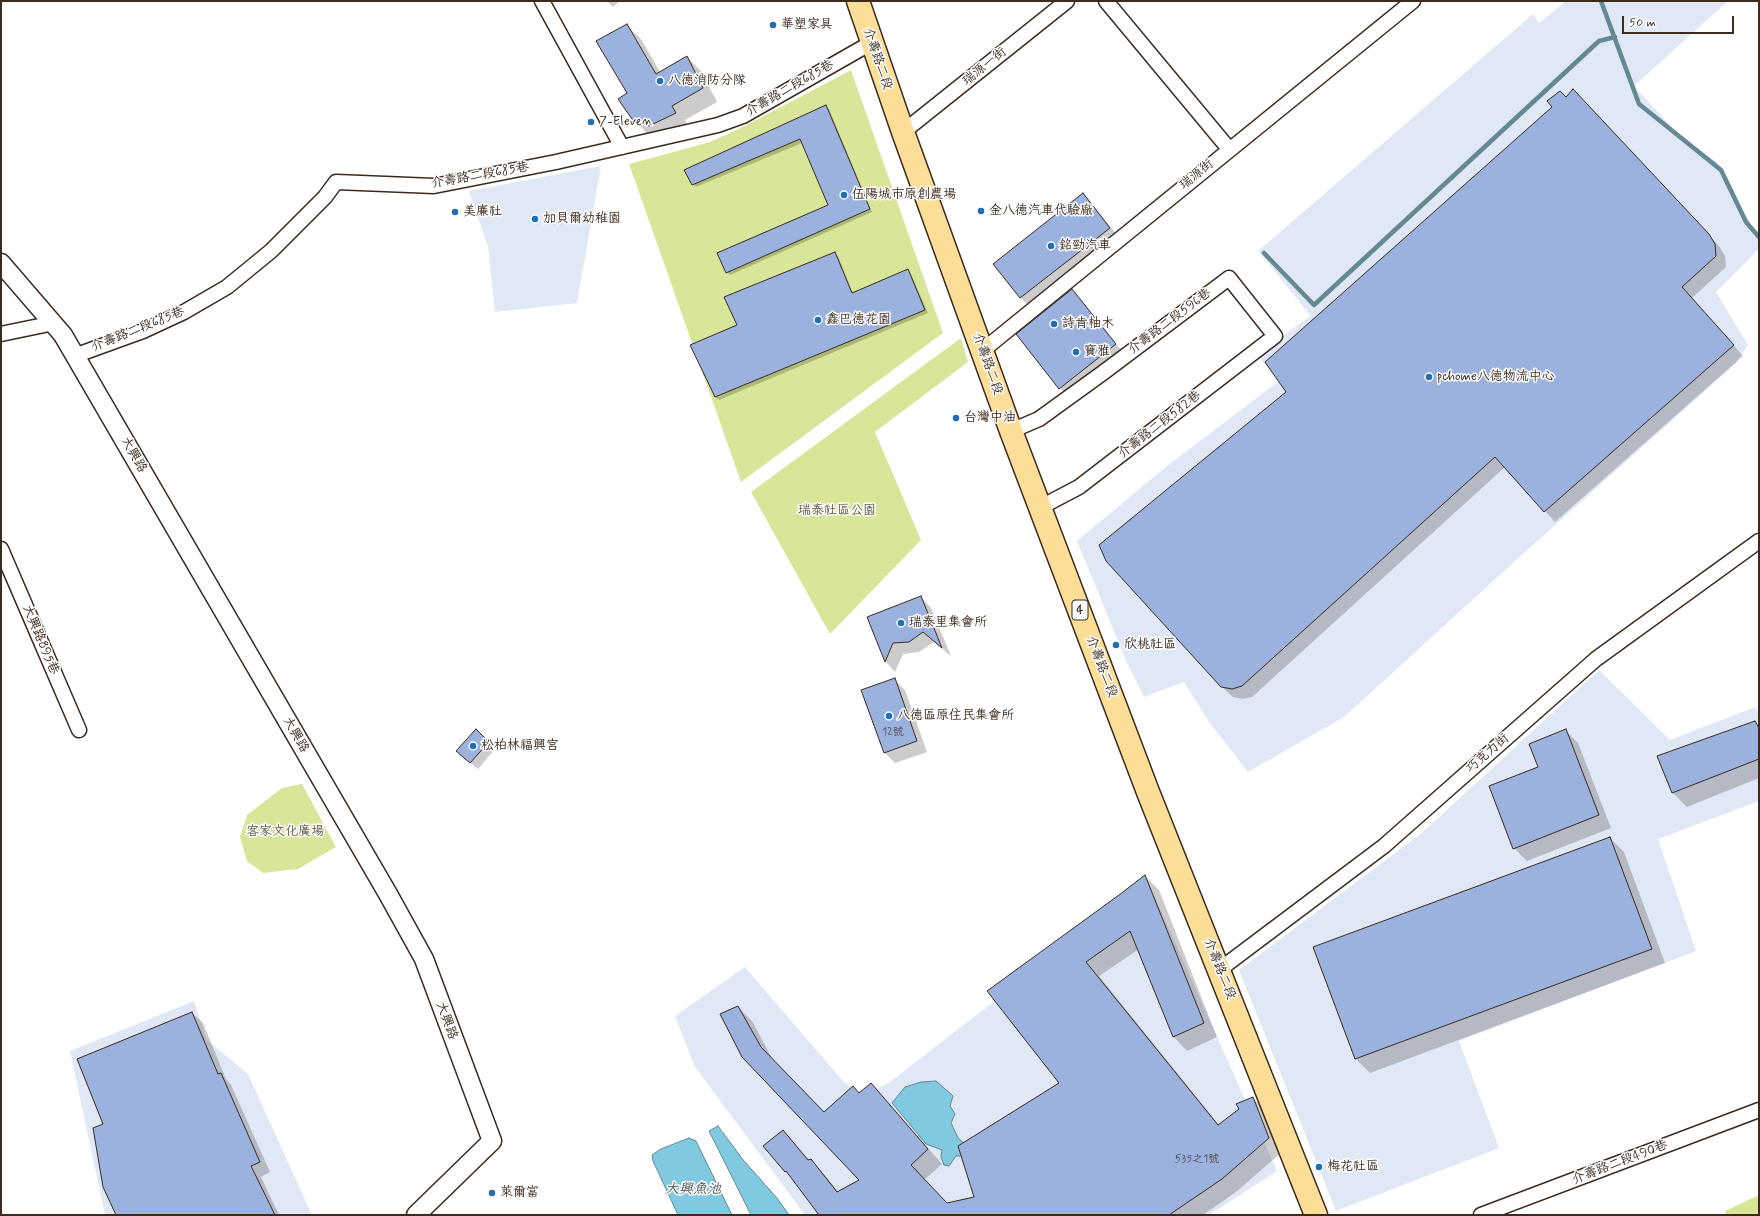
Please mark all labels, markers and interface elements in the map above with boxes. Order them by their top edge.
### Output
scale bar [1624,8,1736,34]
text: 50 m [1629,15,1656,31]
place label: 華塑家具 [781,17,833,33]
marker: 華塑家具 [768,20,778,30]
street label: 介壽路二段 [859,26,895,92]
street label: 瑞源一街 [960,45,1010,89]
street label: 介壽路二段685巷 [743,57,837,121]
place label: 八德消防分隊 [668,73,746,89]
marker: 八德消防分隊 [655,76,665,86]
place label: 7-Eleven [599,114,652,130]
marker: 7-Eleven [586,117,596,127]
street label: 瑞源街 [1177,157,1217,193]
street label: 介壽路二段685巷 [430,160,530,192]
place label: 伍陽城市原創農場 [852,187,956,203]
marker: 伍陽城市原創農場 [839,190,849,200]
place label: 金八德汽車代驗廠 [989,203,1093,219]
place label: 美廉社 [463,204,502,220]
marker: 金八德汽車代驗廠 [976,206,986,216]
marker: 美廉社 [450,207,460,217]
place label: 加貝爾幼稚園 [543,211,621,227]
marker: 加貝爾幼稚園 [530,214,540,224]
place label: 銘勁汽車 [1059,238,1111,254]
marker: 銘勁汽車 [1046,241,1056,251]
street label: 介壽路二段596巷 [1126,286,1214,358]
street label: 介壽路二段685巷 [89,304,187,356]
place label: 鑫巴德花園 [826,312,891,328]
marker: 鑫巴德花園 [813,315,823,325]
place label: 詩肯柚木 [1062,316,1114,332]
marker: 詩肯柚木 [1049,319,1059,329]
street label: 介壽路二段 [969,331,1005,397]
place label: 寶雅 [1084,344,1110,360]
marker: 寶雅 [1071,347,1081,357]
place label: pchome八德物流中心 [1437,369,1555,385]
marker: pchome八德物流中心 [1424,372,1434,382]
street label: 介壽路二段582巷 [1116,388,1204,462]
place label: 台灣中油 [964,410,1016,426]
marker: 台灣中油 [951,413,961,423]
street label: 大興路 [116,434,150,476]
park label: 瑞泰社區公園 [798,503,876,519]
road number: 4 [1072,600,1088,620]
street label: 大興路895巷 [18,603,62,677]
place label: 瑞泰里集會所 [909,615,987,631]
marker: 瑞泰里集會所 [896,618,906,628]
street label: 介壽路二段 [1082,634,1120,700]
place label: 欣桃社區 [1124,637,1176,653]
marker: 欣桃社區 [1111,640,1121,650]
place label: 八德區原住民集會所 [897,708,1014,724]
marker: 八德區原住民集會所 [884,711,894,721]
street label: 大興路 [278,714,312,756]
house number: 12號 [882,726,904,740]
street label: 巧克力街 [1463,731,1513,777]
place label: 松柏林福興宮 [481,738,559,754]
marker: 松柏林福興宮 [468,741,478,751]
park label: 客家文化廣場 [246,824,324,840]
street label: 介壽路二段 [1200,936,1238,1002]
street label: 大興路 [432,1000,460,1042]
street label: 介壽路二段490巷 [1570,1138,1670,1188]
house number: 535之1號 [1175,1153,1219,1167]
place label: 梅花社區 [1327,1159,1379,1175]
marker: 梅花社區 [1314,1162,1324,1172]
water label: 大興魚池 [665,1182,721,1198]
place label: 萊爾富 [500,1185,539,1201]
marker: 萊爾富 [487,1188,497,1198]

